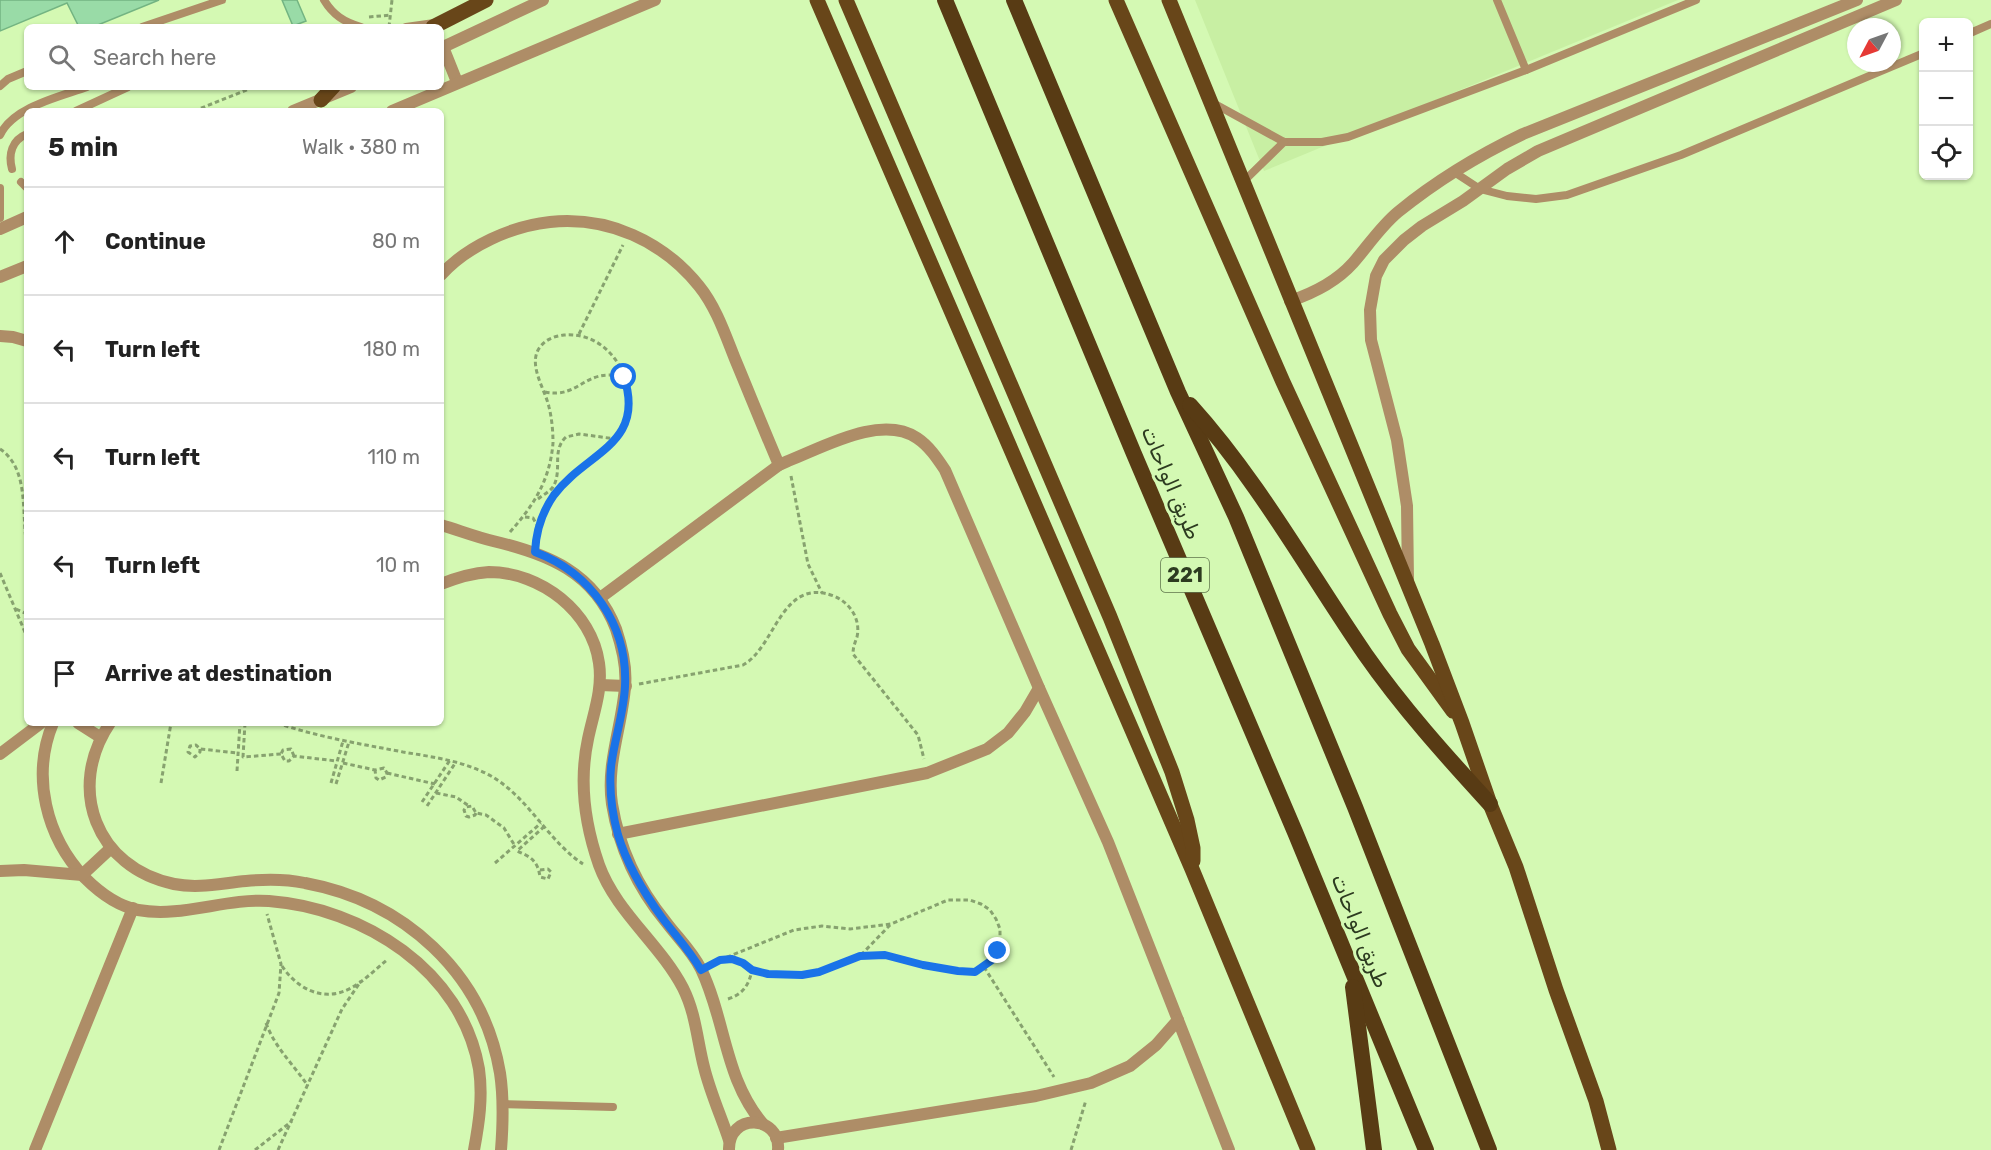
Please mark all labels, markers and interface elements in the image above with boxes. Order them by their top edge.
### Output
north arrow [1847,18,1901,72]
map controls [1919,18,1973,180]
button: + [1919,18,1973,72]
search box [24,24,444,90]
icon: search [45,41,78,74]
text: Search here [93,44,216,71]
button: − [1919,72,1973,126]
button: locate [1919,126,1973,180]
text: 5 min [48,132,118,163]
text: Walk · 380 m [302,135,420,159]
icon: ahead [48,225,81,258]
text: Continue [105,228,206,255]
text: 80 m [372,229,420,253]
icon: left [48,333,81,366]
text: Turn left [105,336,200,363]
text: 180 m [363,337,420,361]
route start [610,363,636,389]
street label: طريق الواحات [1136,423,1206,543]
icon: left [48,441,81,474]
text: Turn left [105,444,200,471]
text: 110 m [368,445,420,469]
icon: left [48,549,81,582]
text: Turn left [105,552,200,579]
text: 10 m [376,553,420,577]
road number: 221 [1161,558,1209,592]
icon: arrive [48,657,81,690]
text: Arrive at destination [105,660,332,687]
street label: طريق الواحات [1326,870,1395,991]
route end [984,937,1010,963]

